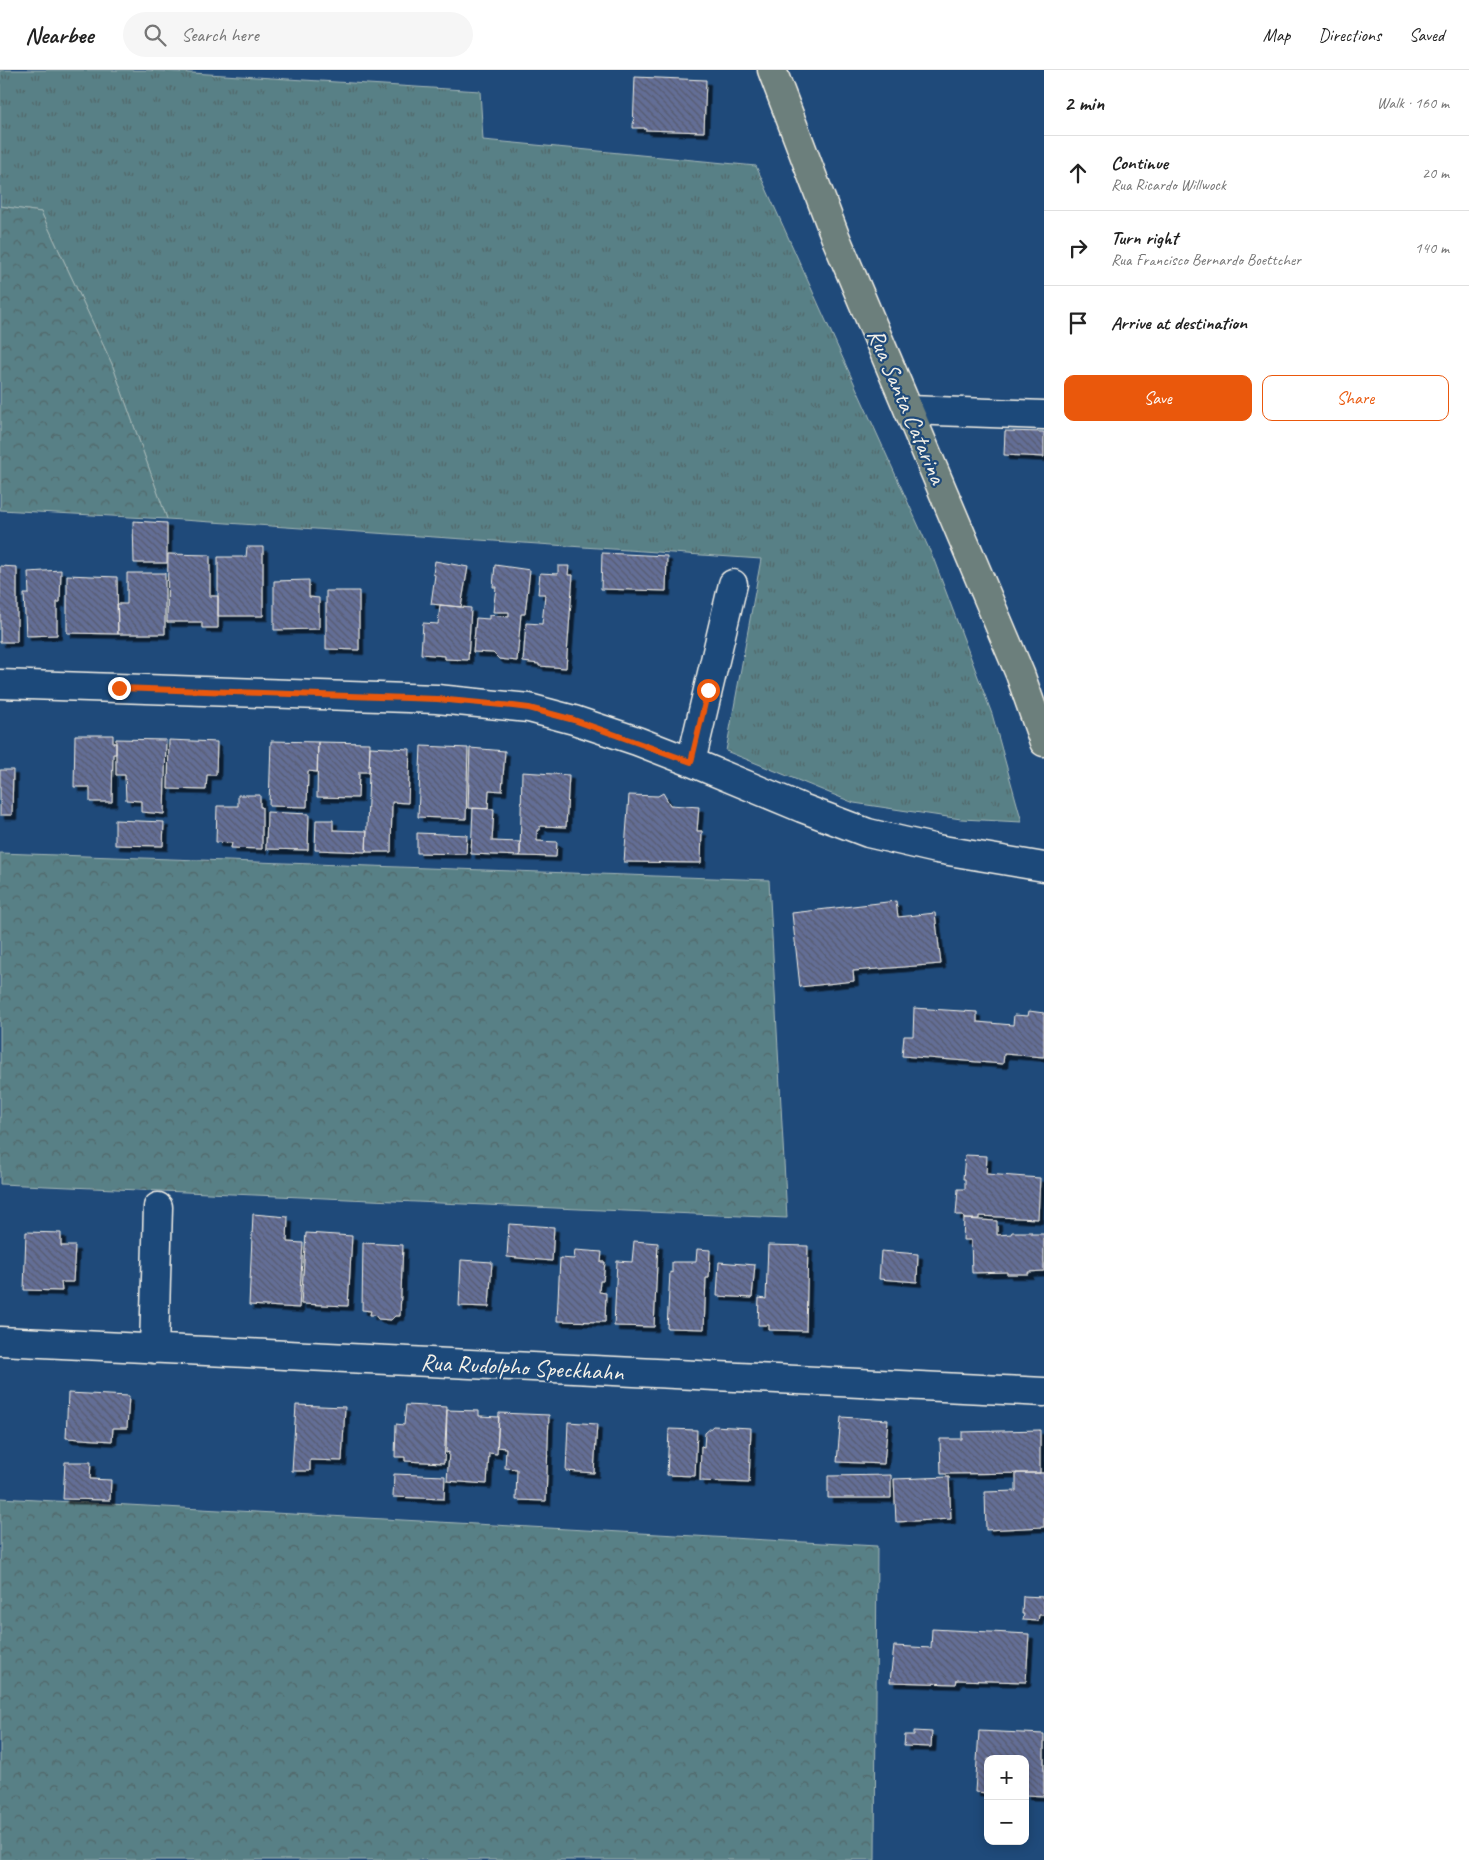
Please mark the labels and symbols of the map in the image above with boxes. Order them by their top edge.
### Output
street label: Rua Santa Catarina [861,324,954,489]
route end [108,677,131,700]
route start [697,679,720,702]
street label: Rua Rudolpho Speckhahn [420,1347,625,1387]

